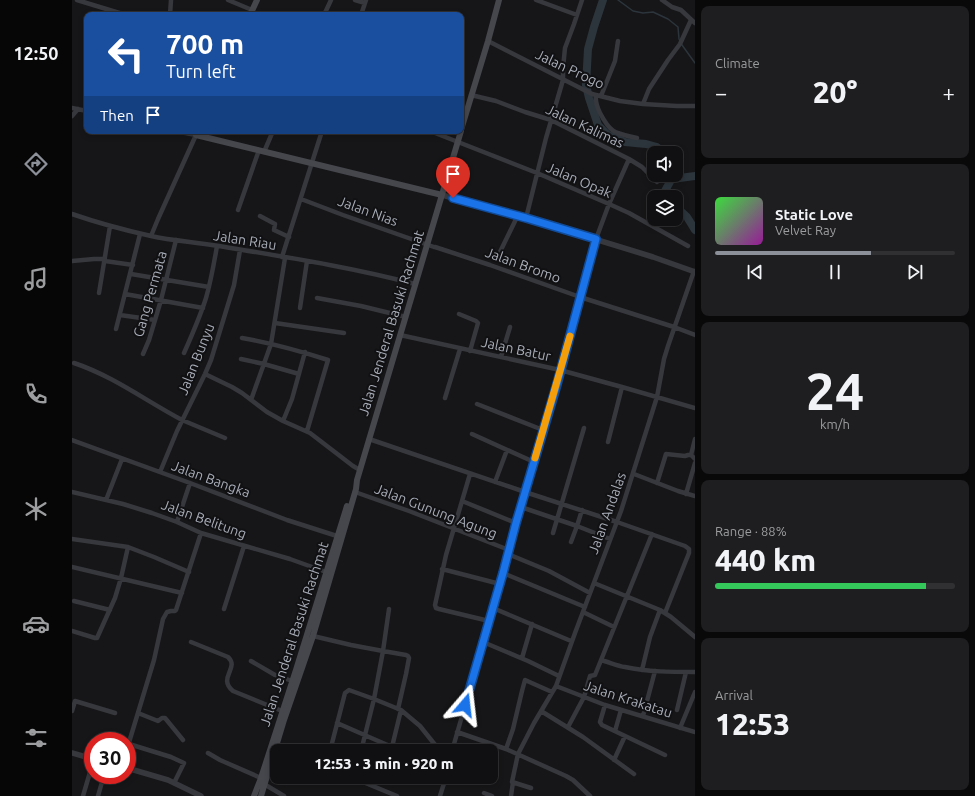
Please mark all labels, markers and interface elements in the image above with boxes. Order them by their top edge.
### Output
icon: left [100,28,152,80]
text: 700 m [166,28,244,59]
text: 12:50 [13,43,59,63]
street label: Jalan Progo [533,46,607,92]
text: Climate [715,56,760,70]
text: Turn left [166,61,236,81]
text: 20° [813,75,857,109]
text: − [715,80,727,105]
text: + [943,80,955,105]
street label: Jalan Kalimas [543,101,627,151]
icon: arrive [142,104,164,126]
text: Then [100,107,134,124]
map controls [647,146,683,226]
button: sound [647,146,683,182]
icon: directions [22,150,50,178]
pin [436,157,470,198]
street label: Jalan Opak [544,159,614,201]
icon: arrive [442,163,464,185]
button: layers [647,190,683,226]
street label: Jalan Nias [336,193,400,229]
text: Static Love [775,206,853,223]
text: Velvet Ray [775,223,836,237]
street label: Jalan Riau [212,227,278,253]
street label: Jalan Jenderal Basuki Rachmat [355,228,427,418]
street label: Jalan Bromo [483,244,563,286]
street label: Gang Permata [130,249,170,339]
icon: previous [744,261,766,283]
icon: pause [824,261,846,283]
icon: next [904,261,926,283]
icon: music [22,265,50,293]
street label: Jalan Bunyu [174,321,218,397]
street label: Jalan Batur [480,334,553,364]
text: 24 [806,362,864,420]
icon: phone [22,380,50,408]
text: km/h [820,417,850,431]
street label: Jalan Bangka [169,457,253,501]
street label: Jalan Andalas [585,470,629,556]
street label: Jalan Gunung Agung [373,480,499,542]
icon: climate [22,495,50,523]
street label: Jalan Belitung [159,496,249,542]
text: Range · 88% [715,524,787,538]
street label: Jalan Jenderal Basuki Rachmat [257,539,332,728]
text: 440 km [715,543,816,577]
icon: car [22,610,50,638]
street label: Jalan Krakatau [582,677,674,721]
position arrow [444,684,486,726]
text: Arrival [715,688,753,702]
text: 12:53 [715,707,790,741]
icon: filters [22,724,50,752]
speed limit sign: 30 [84,732,136,784]
text: 12:53 · 3 min · 920 m [314,755,454,772]

